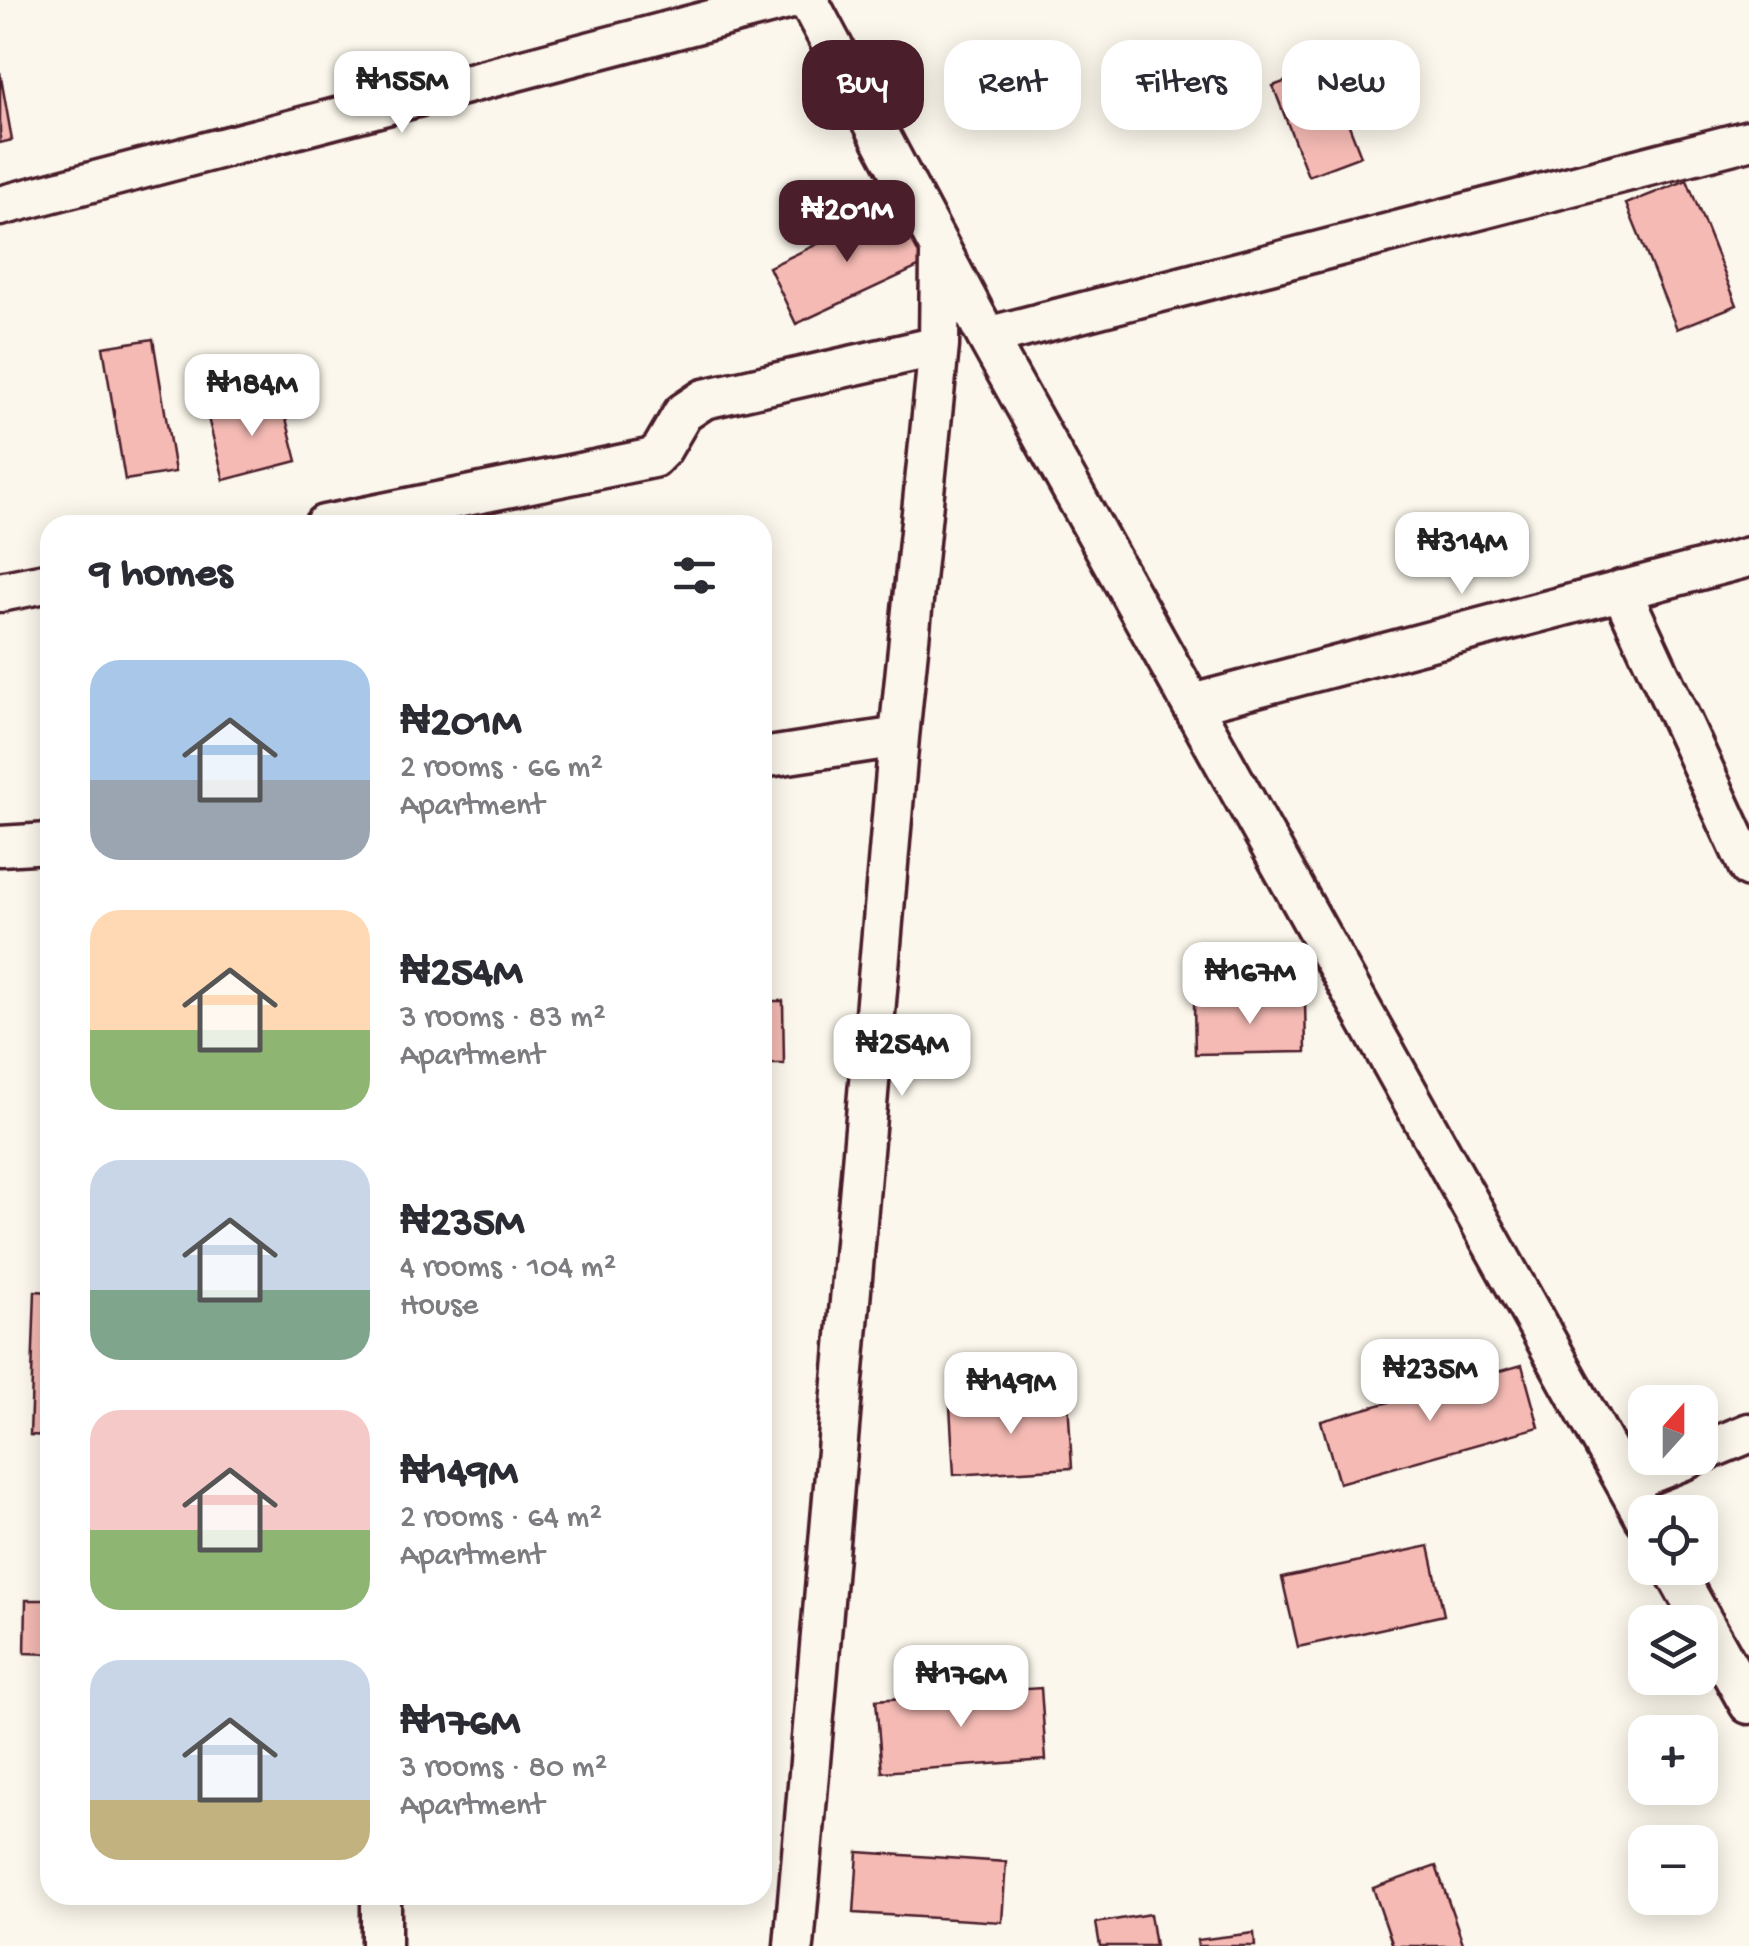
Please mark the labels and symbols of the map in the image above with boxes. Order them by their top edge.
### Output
pin: ₦155M [332,51,472,136]
pin: ₦201M [777,180,917,265]
pin: ₦184M [182,354,322,439]
pin: ₦314M [1392,512,1532,597]
pin: ₦167M [1180,942,1320,1027]
pin: ₦254M [832,1014,972,1099]
pin: ₦235M [1360,1339,1500,1424]
pin: ₦149M [941,1352,1081,1437]
north arrow [1628,1385,1718,1475]
pin: ₦176M [891,1645,1031,1730]

